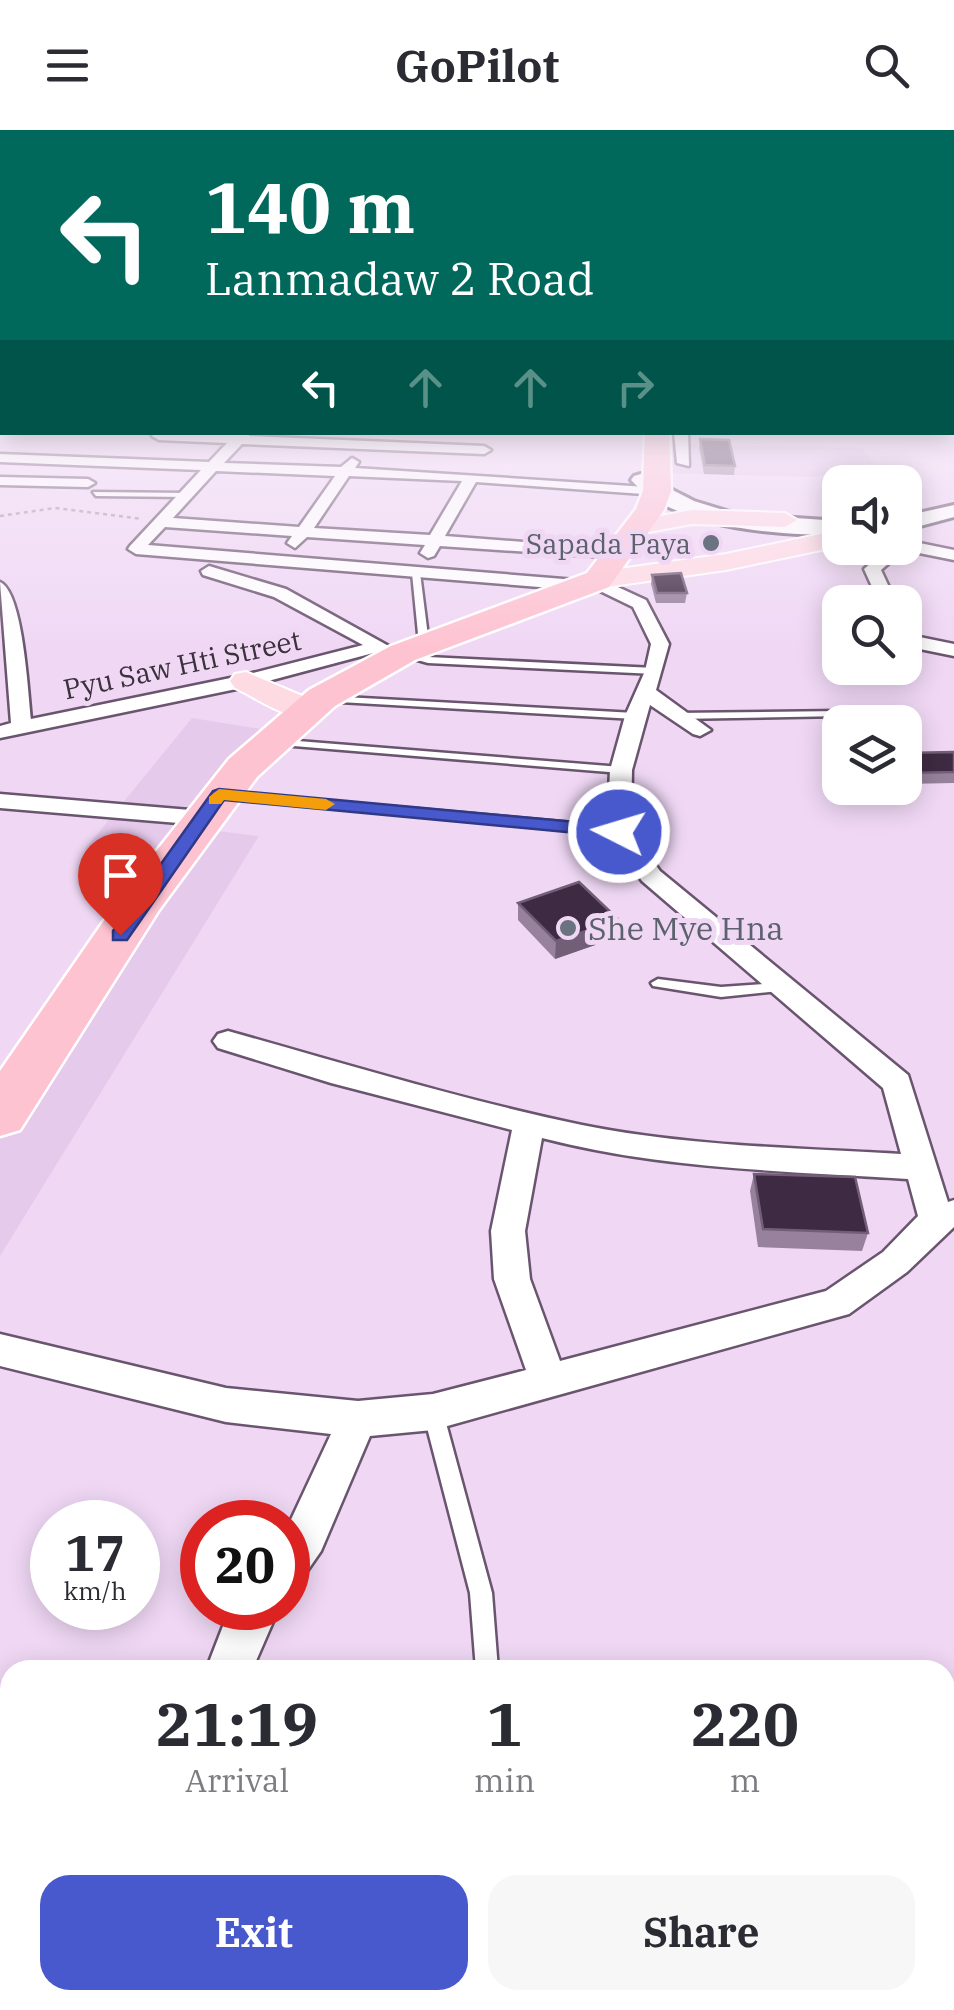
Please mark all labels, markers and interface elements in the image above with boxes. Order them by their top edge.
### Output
text: GoPilot [395,36,559,94]
icon: menu [40,38,95,93]
icon: search [859,38,914,93]
text: 140 m [205,161,415,252]
icon: left [40,170,170,300]
text: Lanmadaw 2 Road [205,249,594,307]
icon: left [293,360,348,415]
icon: ahead [398,360,453,415]
icon: ahead [503,360,558,415]
icon: right [608,360,663,415]
map controls [822,465,922,805]
button: sound [822,465,922,565]
place label: Sapada Paya [526,525,691,562]
marker: Sapada Paya [700,532,722,554]
button: search [822,585,922,685]
street label: Pyu Saw Hti Street [60,621,304,707]
button: layers [822,705,922,805]
position arrow [567,780,671,884]
pin [78,833,163,936]
icon: arrive [93,848,148,903]
place label: She Mye Hna [588,907,784,949]
marker: She Mye Hna [557,917,579,939]
speed limit sign: 20 [180,1500,310,1630]
text: 17 [65,1520,125,1585]
text: km/h [63,1574,127,1607]
text: 21:19 [156,1684,318,1763]
text: 1 [487,1684,523,1763]
text: 220 [691,1684,799,1763]
text: Arrival [185,1759,289,1801]
text: min [474,1759,535,1801]
text: m [730,1759,760,1801]
button: Exit [40,1875,468,1990]
button: Share [488,1875,915,1990]

